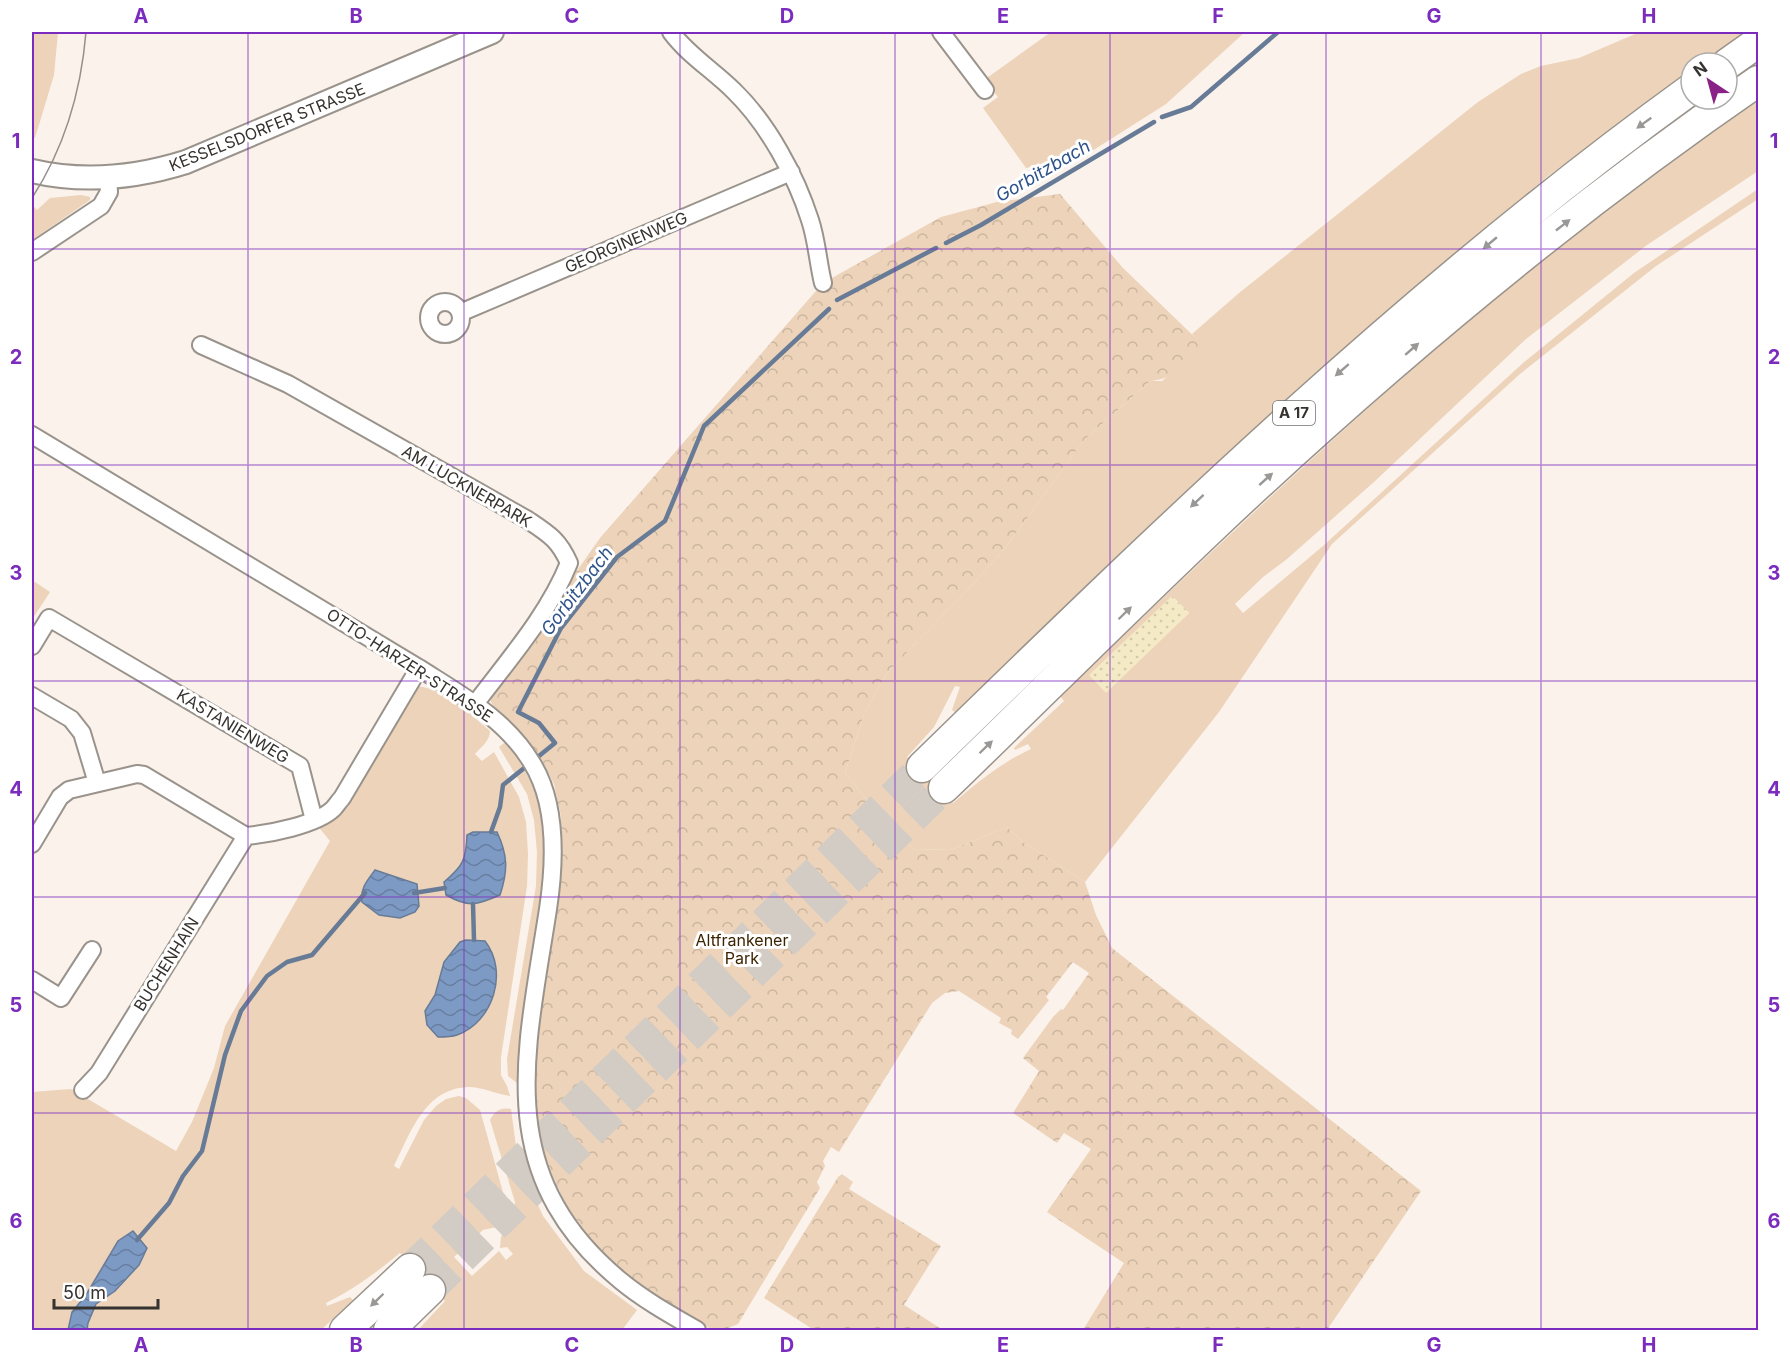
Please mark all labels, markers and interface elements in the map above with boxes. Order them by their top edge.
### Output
text: A [134,4,149,28]
text: B [349,4,363,28]
text: C [565,4,579,28]
text: D [780,4,794,28]
text: E [997,4,1009,28]
text: F [1212,4,1224,28]
text: G [1426,4,1442,28]
text: H [1642,4,1656,28]
north arrow [1679,51,1739,111]
text: N [1689,57,1711,81]
street label: KESSELSDORFER STRASSE [166,78,368,176]
one-way arrow [1636,117,1652,129]
text: 1 [12,129,20,153]
text: 1 [1770,129,1778,153]
water label: Gorbitzbach [992,135,1094,206]
street label: GEORGINENWEG [562,207,690,277]
one-way arrow [1555,219,1571,232]
one-way arrow [1483,236,1498,249]
one-way arrow [1404,343,1419,356]
text: 2 [10,345,22,369]
text: 2 [1768,345,1780,369]
one-way arrow [1334,363,1349,377]
road number: A 17 [1273,401,1315,425]
street label: AM LUCKNERPARK [399,441,536,531]
one-way arrow [1259,472,1273,486]
one-way arrow [1190,494,1205,508]
water label: Gorbitzbach [536,542,617,639]
text: 3 [10,561,22,585]
text: 3 [1768,561,1780,585]
street label: OTTO-HARZER-STRASSE [323,604,497,726]
one-way arrow [1117,606,1131,620]
street label: KASTANIENWEG [173,685,293,767]
one-way arrow [978,740,993,754]
text: 4 [9,777,23,801]
text: 4 [1767,777,1781,801]
street label: BUCHENHAIN [129,913,203,1015]
park label: Altfrankener Park [696,930,788,968]
text: 5 [10,993,22,1017]
text: 5 [1768,993,1780,1017]
text: 6 [10,1209,23,1233]
text: 6 [1768,1209,1781,1233]
scale bar [54,1272,158,1310]
text: 50 m [63,1282,106,1303]
one-way arrow [371,1292,385,1306]
text: A [134,1333,149,1357]
text: B [349,1333,363,1357]
text: C [565,1333,579,1357]
text: D [780,1333,794,1357]
text: E [997,1333,1009,1357]
text: F [1212,1333,1224,1357]
text: G [1426,1333,1442,1357]
text: H [1642,1333,1656,1357]

